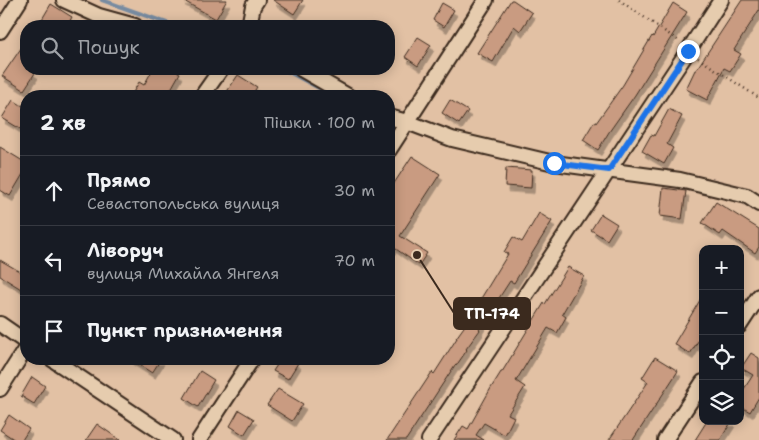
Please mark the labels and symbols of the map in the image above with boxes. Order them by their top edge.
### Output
route end [677,40,700,63]
route start [543,152,566,175]
callout: ТП-174 [454,298,530,329]
text: ТП-174 [464,303,520,324]

